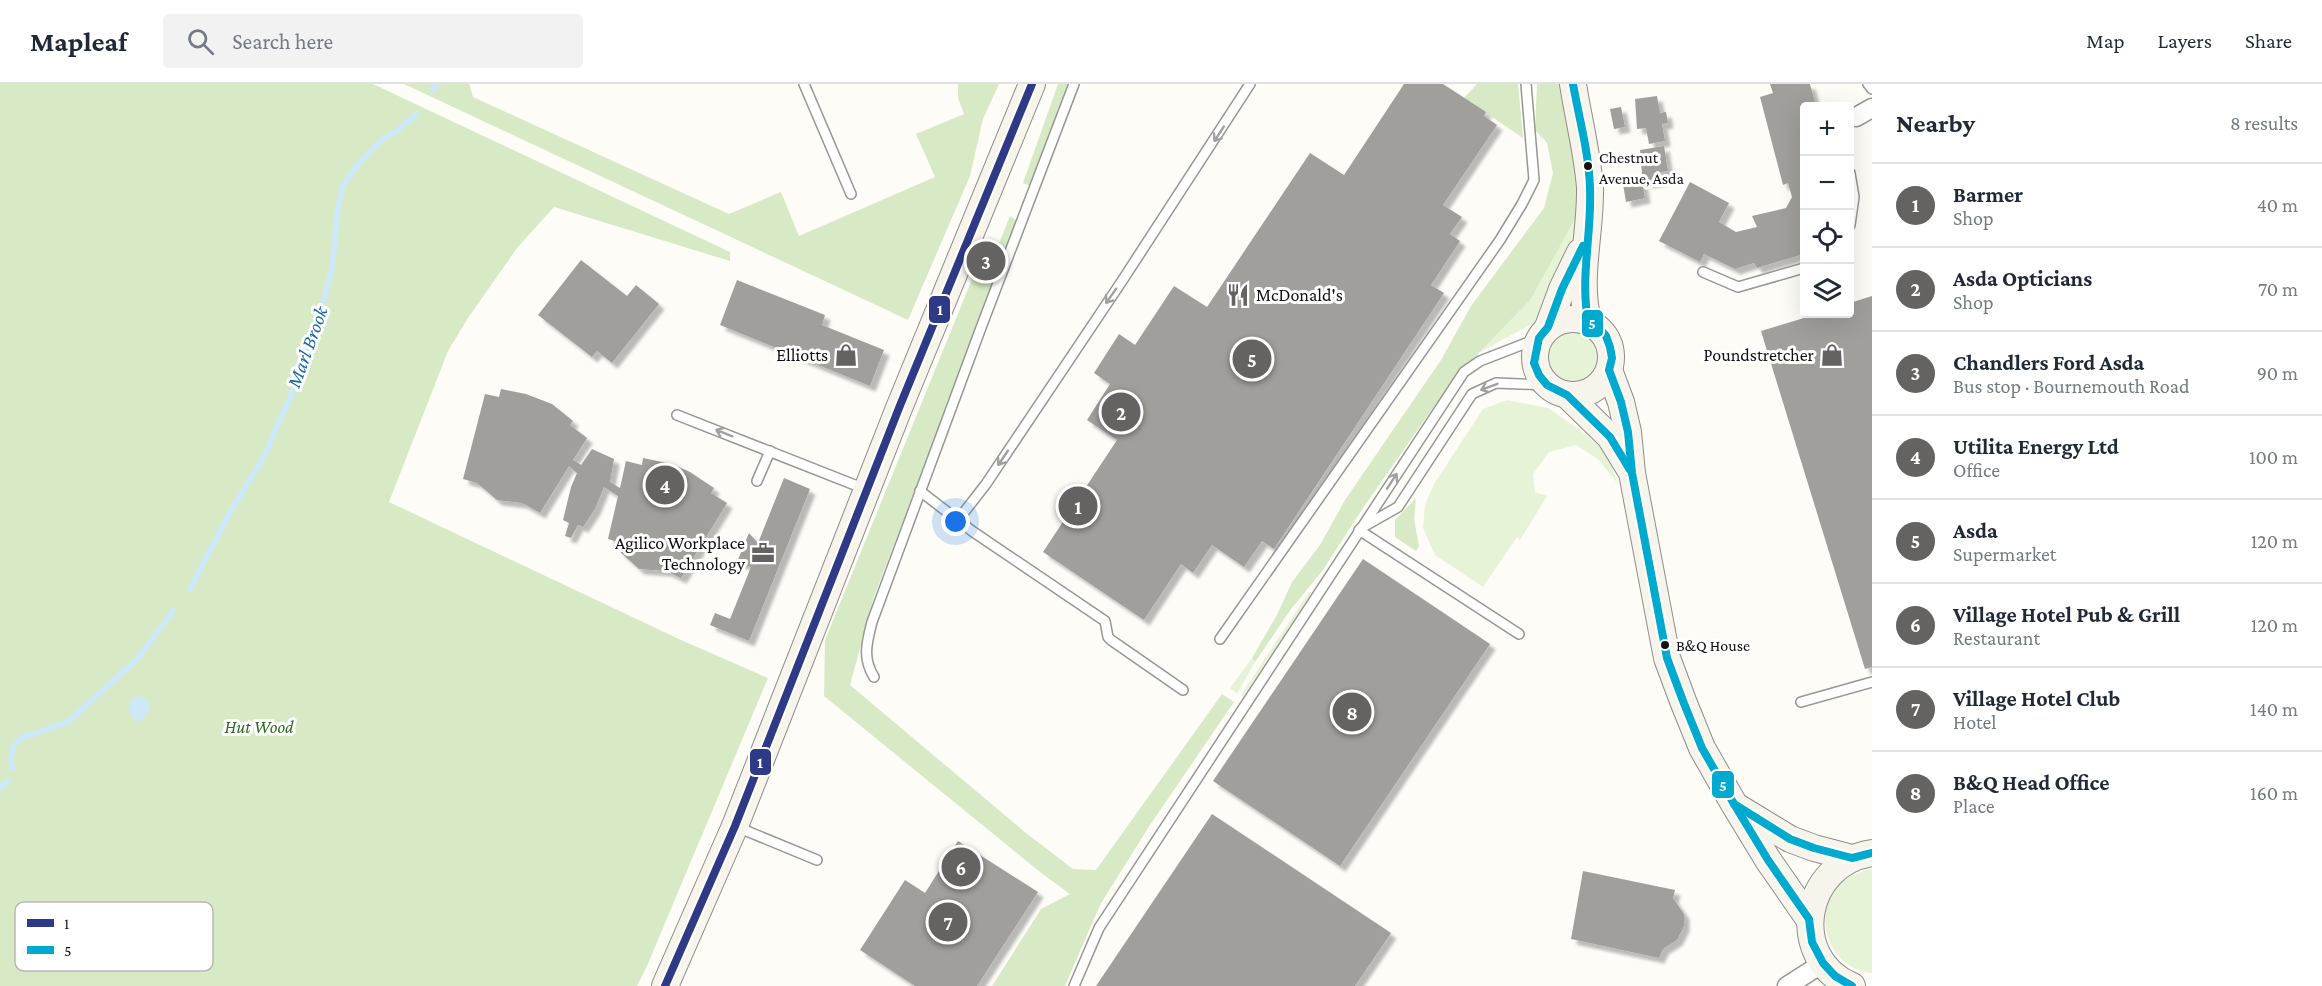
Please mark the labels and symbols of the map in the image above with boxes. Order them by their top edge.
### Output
one-way arrow [1213,125,1225,142]
place label: Chestnut Avenue, Asda [1599,149,1685,187]
marker: Chestnut Avenue, Asda [1582,160,1594,172]
pin: 3 [966,238,1006,284]
restaurant icon: McDonald's [1225,282,1251,308]
place label: McDonald's [1256,285,1343,305]
one-way arrow [1105,288,1117,304]
line badge: 1 [928,295,951,324]
text: 1 [937,301,943,318]
water label: Marl Brook [282,302,332,392]
line badge: 5 [1581,309,1604,338]
text: 5 [1588,315,1596,332]
pin: 5 [1232,336,1272,382]
shop icon: Elliotts [833,342,859,368]
shop icon: Poundstretcher [1819,342,1845,368]
place label: Elliotts [776,345,828,365]
place label: Poundstretcher [1704,345,1815,365]
one-way arrow [1480,382,1499,393]
pin: 2 [1102,390,1140,434]
one-way arrow [715,427,733,438]
one-way arrow [997,449,1009,466]
pin: 4 [646,462,684,508]
one-way arrow [1386,473,1398,490]
pin: 1 [1058,484,1098,528]
your location [941,507,970,536]
place label: Agilico Workplace Technology [615,533,746,574]
office icon: Agilico Workplace Technology [750,540,776,566]
place label: B&Q House [1676,637,1750,654]
marker: B&Q House [1659,639,1671,651]
pin: 8 [1332,690,1372,734]
park label: Hut Wood [224,717,294,737]
line badge: 1 [749,748,772,776]
text: 1 [757,754,763,771]
line badge: 5 [1711,770,1735,799]
text: 5 [1719,777,1727,794]
pin: 6 [942,844,980,890]
pin: 7 [928,900,968,944]
legend [15,902,213,971]
text: 1 [64,915,69,932]
text: 5 [64,942,72,959]

